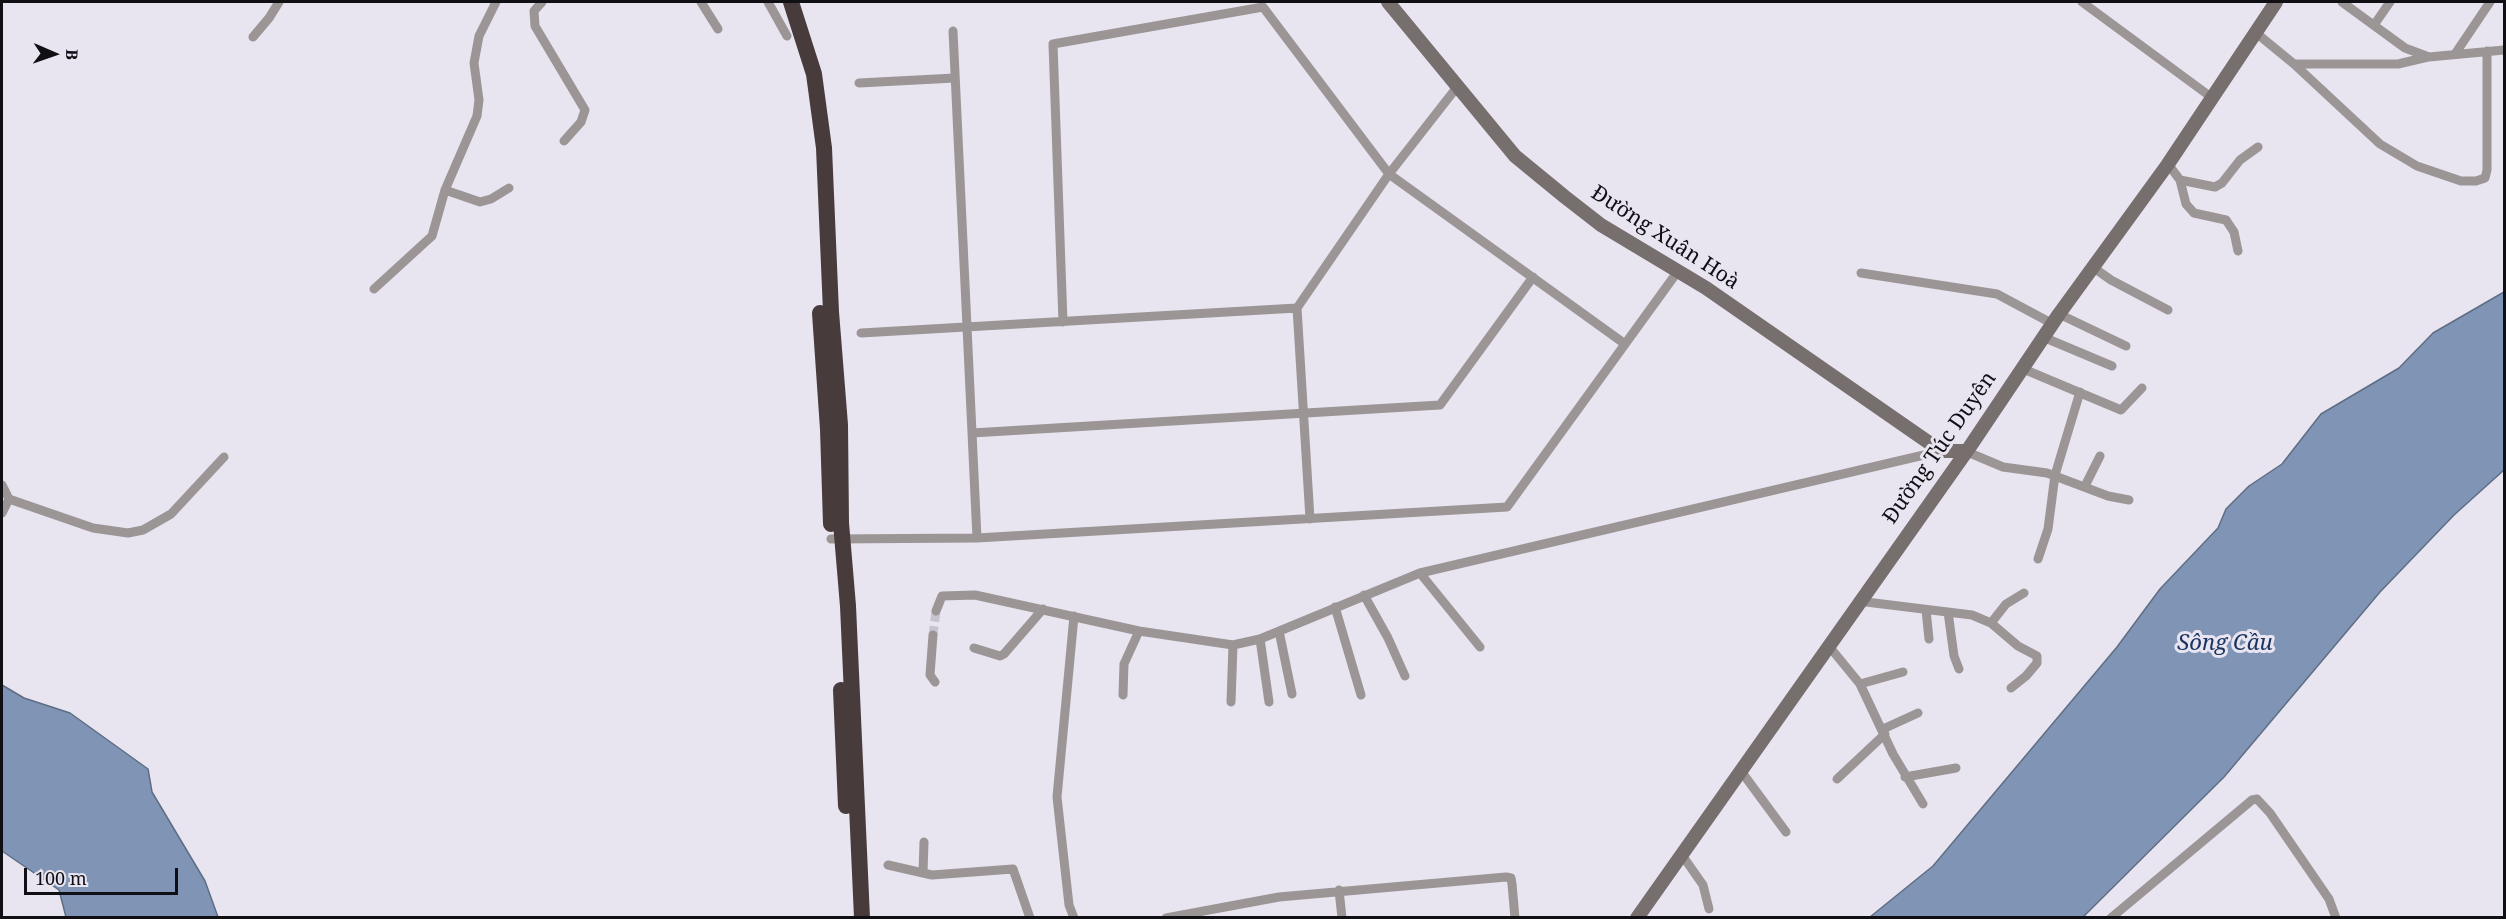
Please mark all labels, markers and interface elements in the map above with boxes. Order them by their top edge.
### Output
north arrow [24,24,84,84]
text: B [61,49,83,60]
street label: Đường Xuân Hoà [1586,181,1744,295]
street label: Đường Túc Duyên [1878,367,2002,529]
water label: Sông Cầu [2177,631,2273,657]
scale bar [27,856,182,894]
text: 100 m [35,866,87,890]

